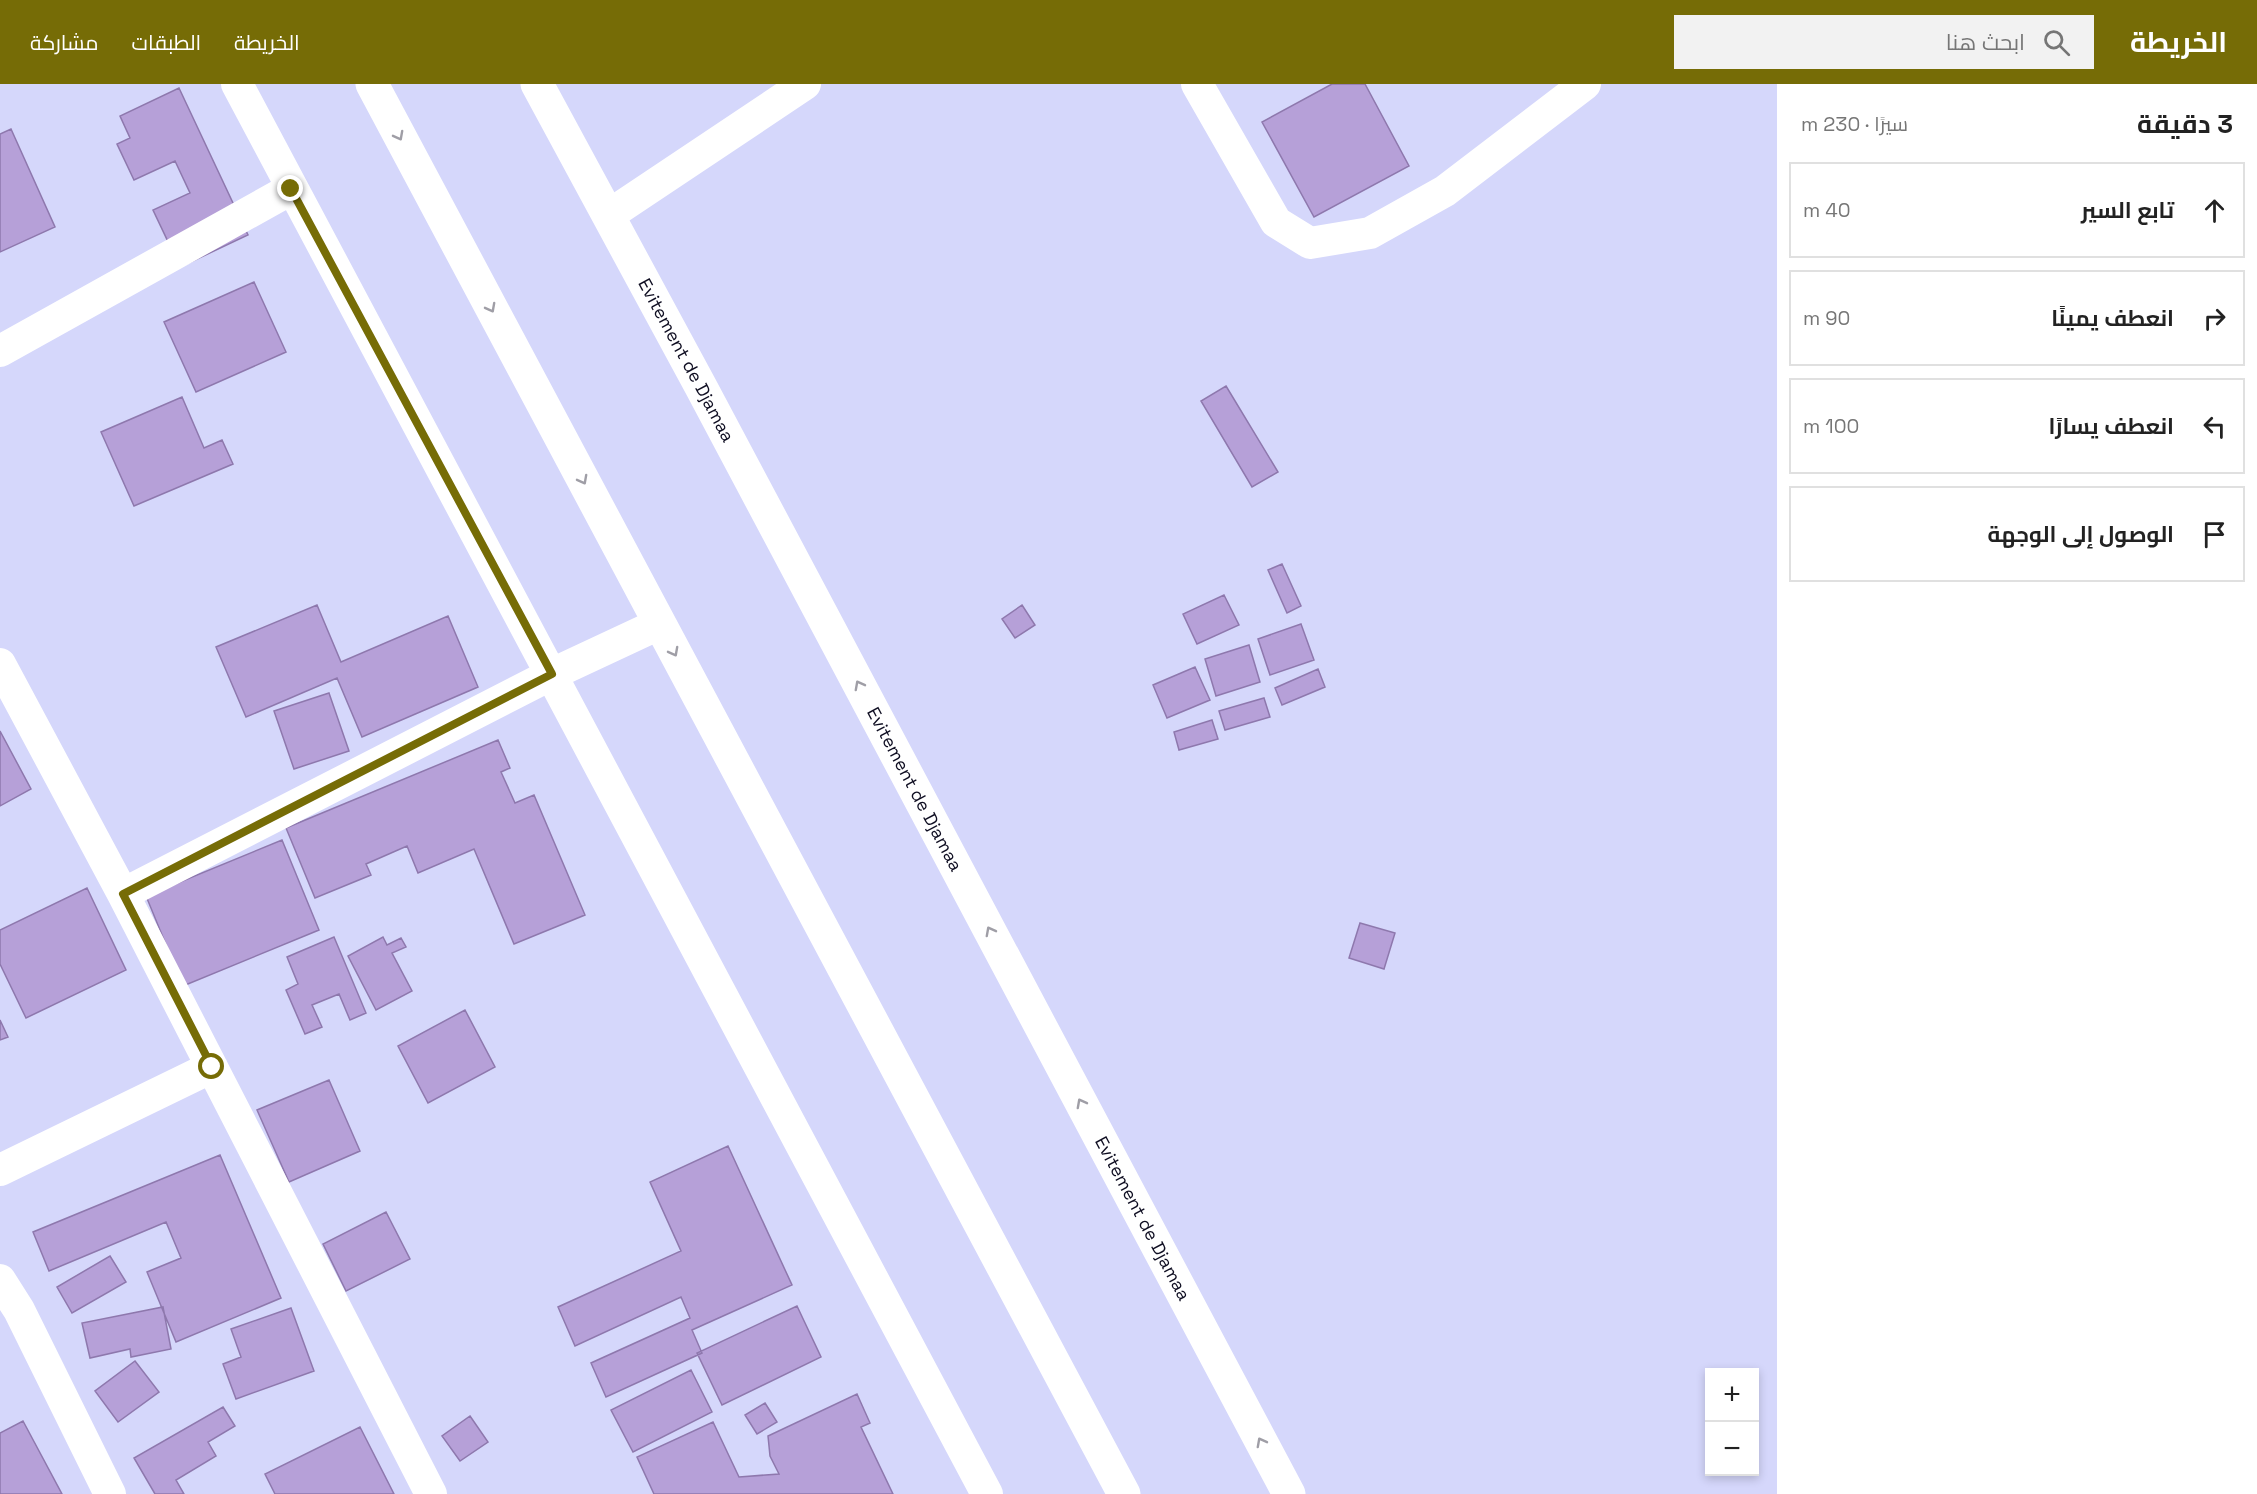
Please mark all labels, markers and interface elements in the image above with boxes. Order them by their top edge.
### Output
search box [1674,15,2094,69]
text: الخريطة [2130,24,2227,60]
icon: search [2040,26,2073,59]
text: ابحث هنا [1946,28,2025,56]
text: مشاركة [30,29,99,56]
text: الطبقات [132,29,201,56]
text: الخريطة [234,29,300,56]
text: 3 دقيقة [2137,107,2233,141]
text: سيرًا · 230 m [1801,111,1908,137]
one-way arrow [392,129,403,140]
route end [277,175,303,201]
icon: ahead [2198,194,2231,227]
text: تابع السير [2081,196,2174,224]
text: 40 m [1803,197,1851,223]
street label: Evitement de Djamaa [633,274,740,446]
one-way arrow [484,301,495,312]
icon: right [2198,302,2231,335]
text: انعطف يمينًا [2051,304,2174,332]
text: 90 m [1803,305,1850,331]
icon: left [2198,410,2231,443]
text: انعطف يسارًا [2048,412,2174,440]
text: 100 m [1803,413,1859,439]
one-way arrow [576,473,587,484]
icon: arrive [2198,518,2231,551]
text: الوصول إلى الوجهة [1988,520,2174,548]
one-way arrow [667,646,678,656]
one-way arrow [855,680,866,691]
street label: Evitement de Djamaa [862,703,968,875]
one-way arrow [986,927,997,937]
route start [198,1053,224,1079]
one-way arrow [1077,1099,1088,1109]
street label: Evitement de Djamaa [1090,1132,1196,1304]
map controls [1705,1368,1759,1476]
button: + [1705,1368,1759,1422]
button: − [1705,1422,1759,1476]
one-way arrow [1257,1438,1268,1449]

